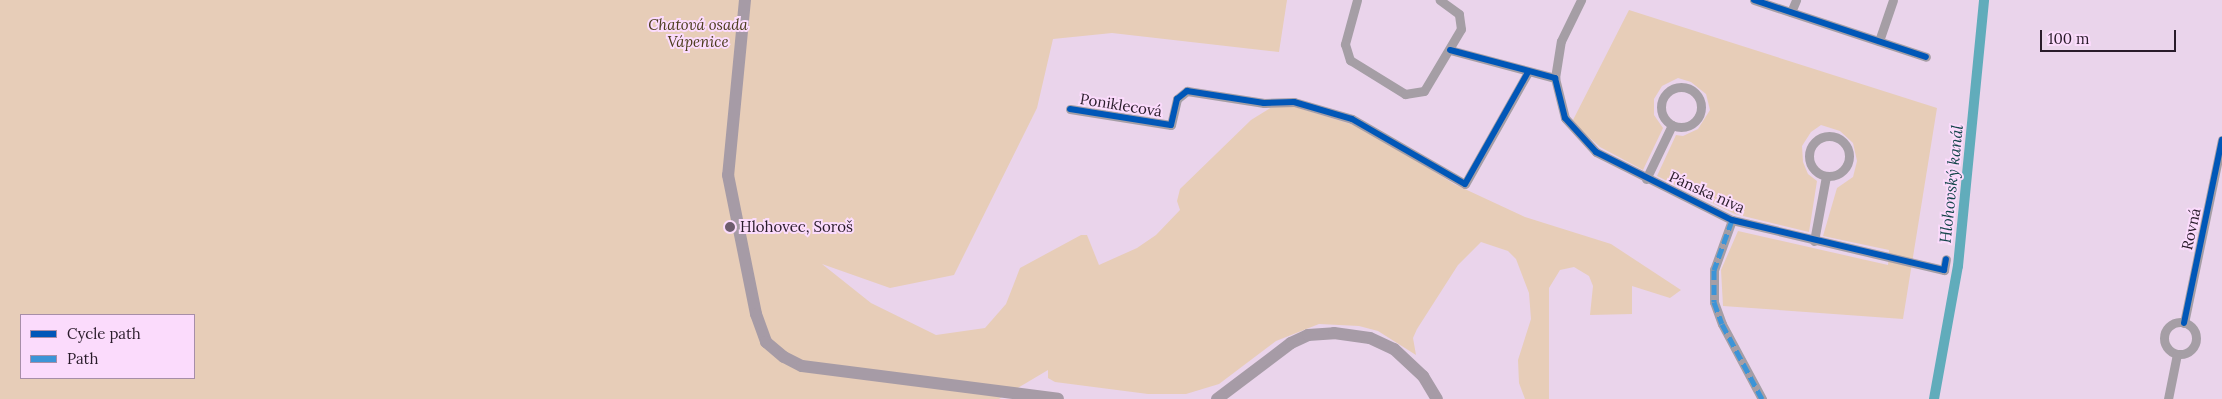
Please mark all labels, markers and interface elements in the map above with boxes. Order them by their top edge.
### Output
park label: Chatová osada Vápenice [648,15,748,50]
scale bar [2042,20,2178,52]
text: 100 m [2048,29,2089,48]
street label: Poniklecová [1079,90,1163,120]
water label: Hlohovský kanál [1935,124,1967,244]
street label: Pánska niva [1666,167,1748,217]
street label: Rovná [2178,206,2204,252]
place label: Hlohovec, Soroš [740,218,853,236]
marker: Hlohovec, Soroš [724,221,736,233]
legend [20,314,195,379]
text: Cycle path [67,324,141,343]
text: Path [67,349,98,368]

